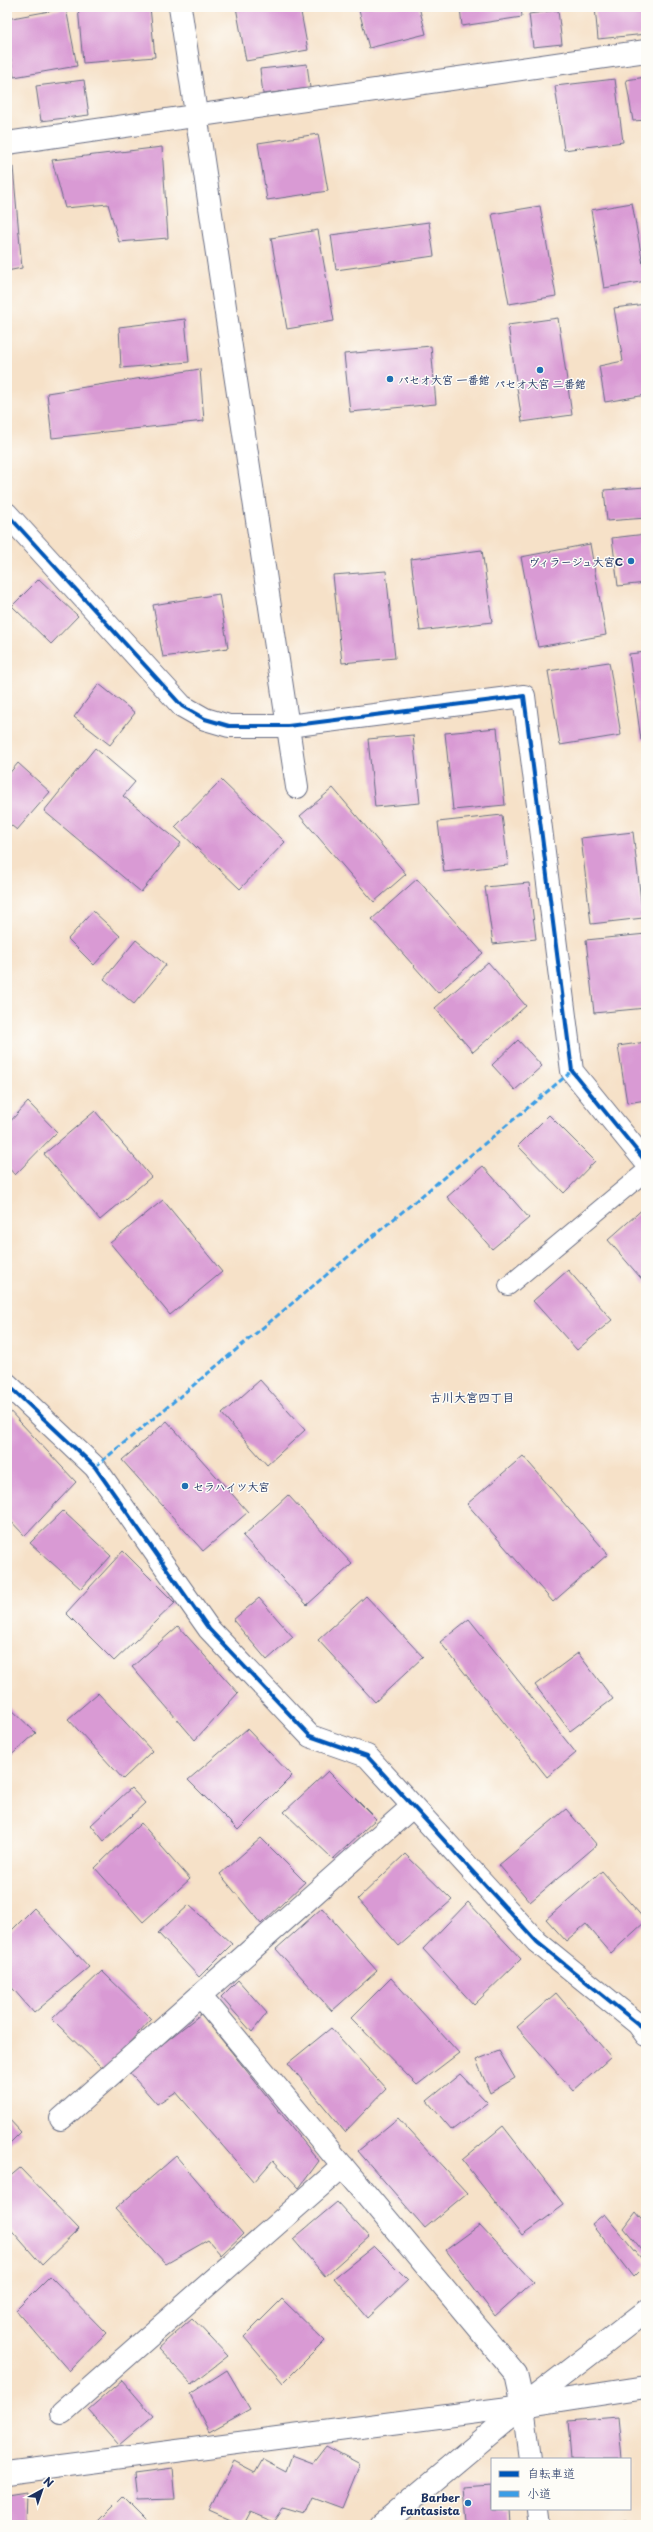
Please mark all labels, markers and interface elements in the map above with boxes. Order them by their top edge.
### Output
marker: パセオ大宮 二番館 [535,365,545,375]
place label: パセオ大宮 一番館 [398,371,490,388]
marker: パセオ大宮 一番館 [385,374,395,384]
place label: パセオ大宮 二番館 [494,375,586,392]
place label: ヴィラージュ大宮C [528,553,623,570]
marker: ヴィラージュ大宮C [626,556,636,566]
district label: 古川大宮四丁目 [430,1388,514,1406]
place label: セラハイツ大宮 [193,1478,270,1495]
marker: セラハイツ大宮 [180,1481,190,1491]
legend [491,2458,631,2510]
text: 自転車道 [527,2464,575,2482]
north arrow [22,2470,62,2510]
text: N [40,2473,58,2491]
text: 小道 [527,2484,551,2502]
place label: Barber Fantasista [400,2489,461,2519]
marker: Barber Fantasista [463,2498,473,2508]

